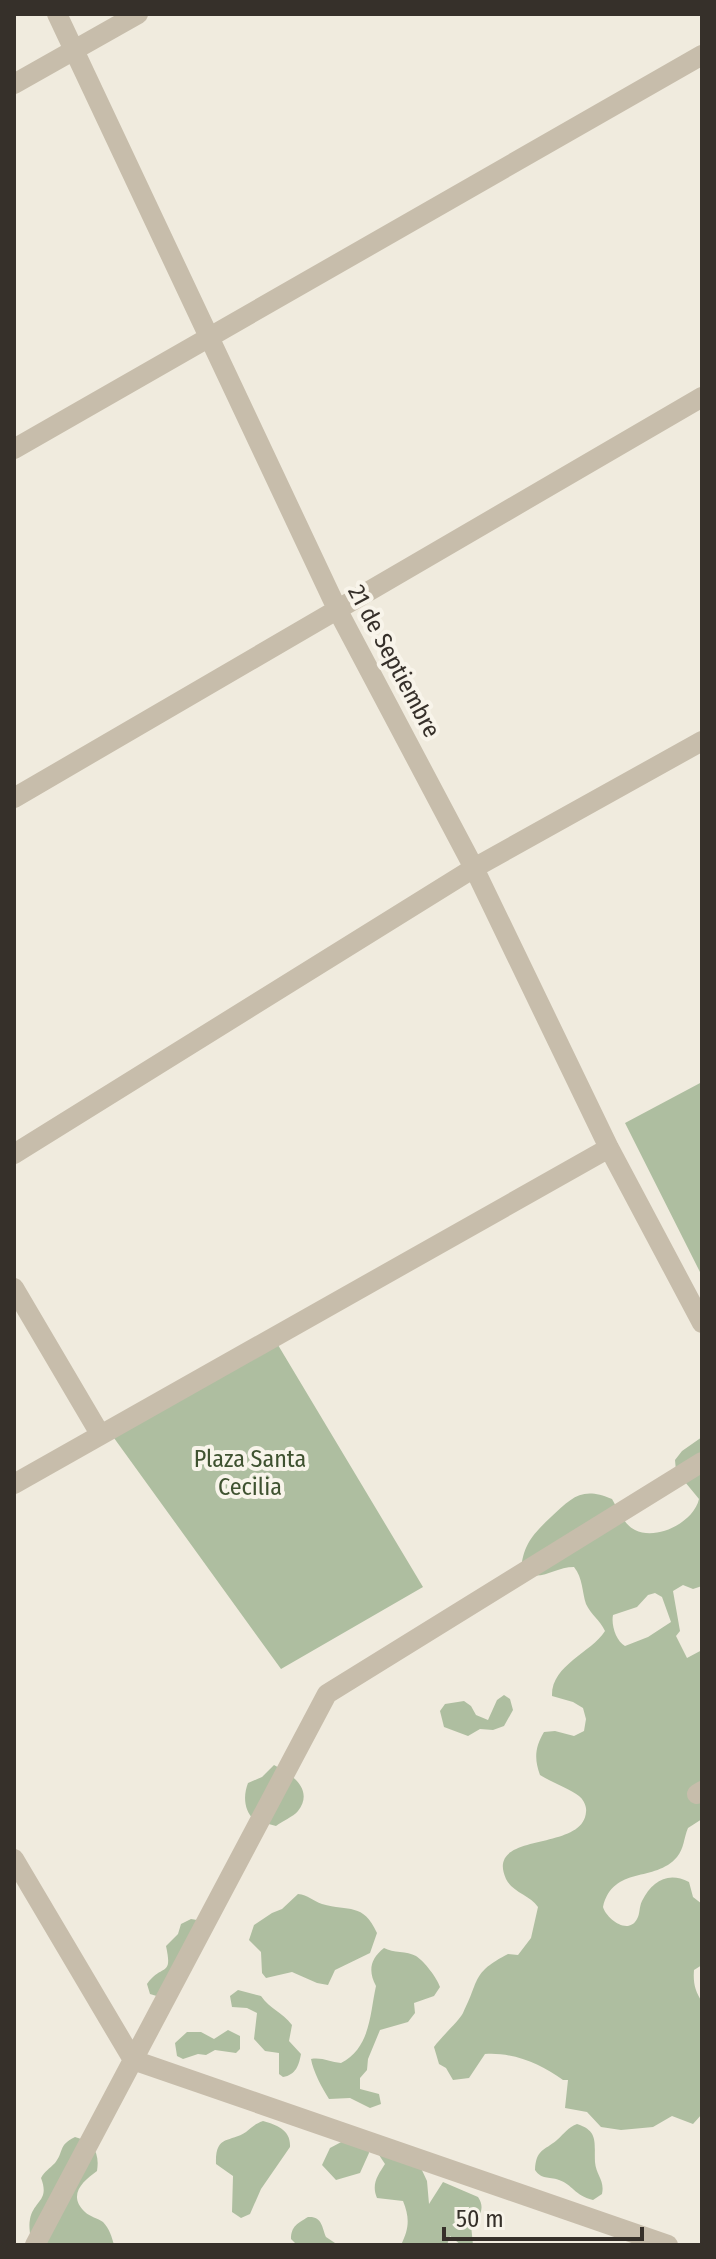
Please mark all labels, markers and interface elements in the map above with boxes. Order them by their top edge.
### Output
street label: 21 de Septiembre [342,580,446,742]
park label: Plaza Santa Cecilia [194,1445,306,1501]
scale bar [444,2191,642,2241]
text: 50 m [456,2205,504,2233]

